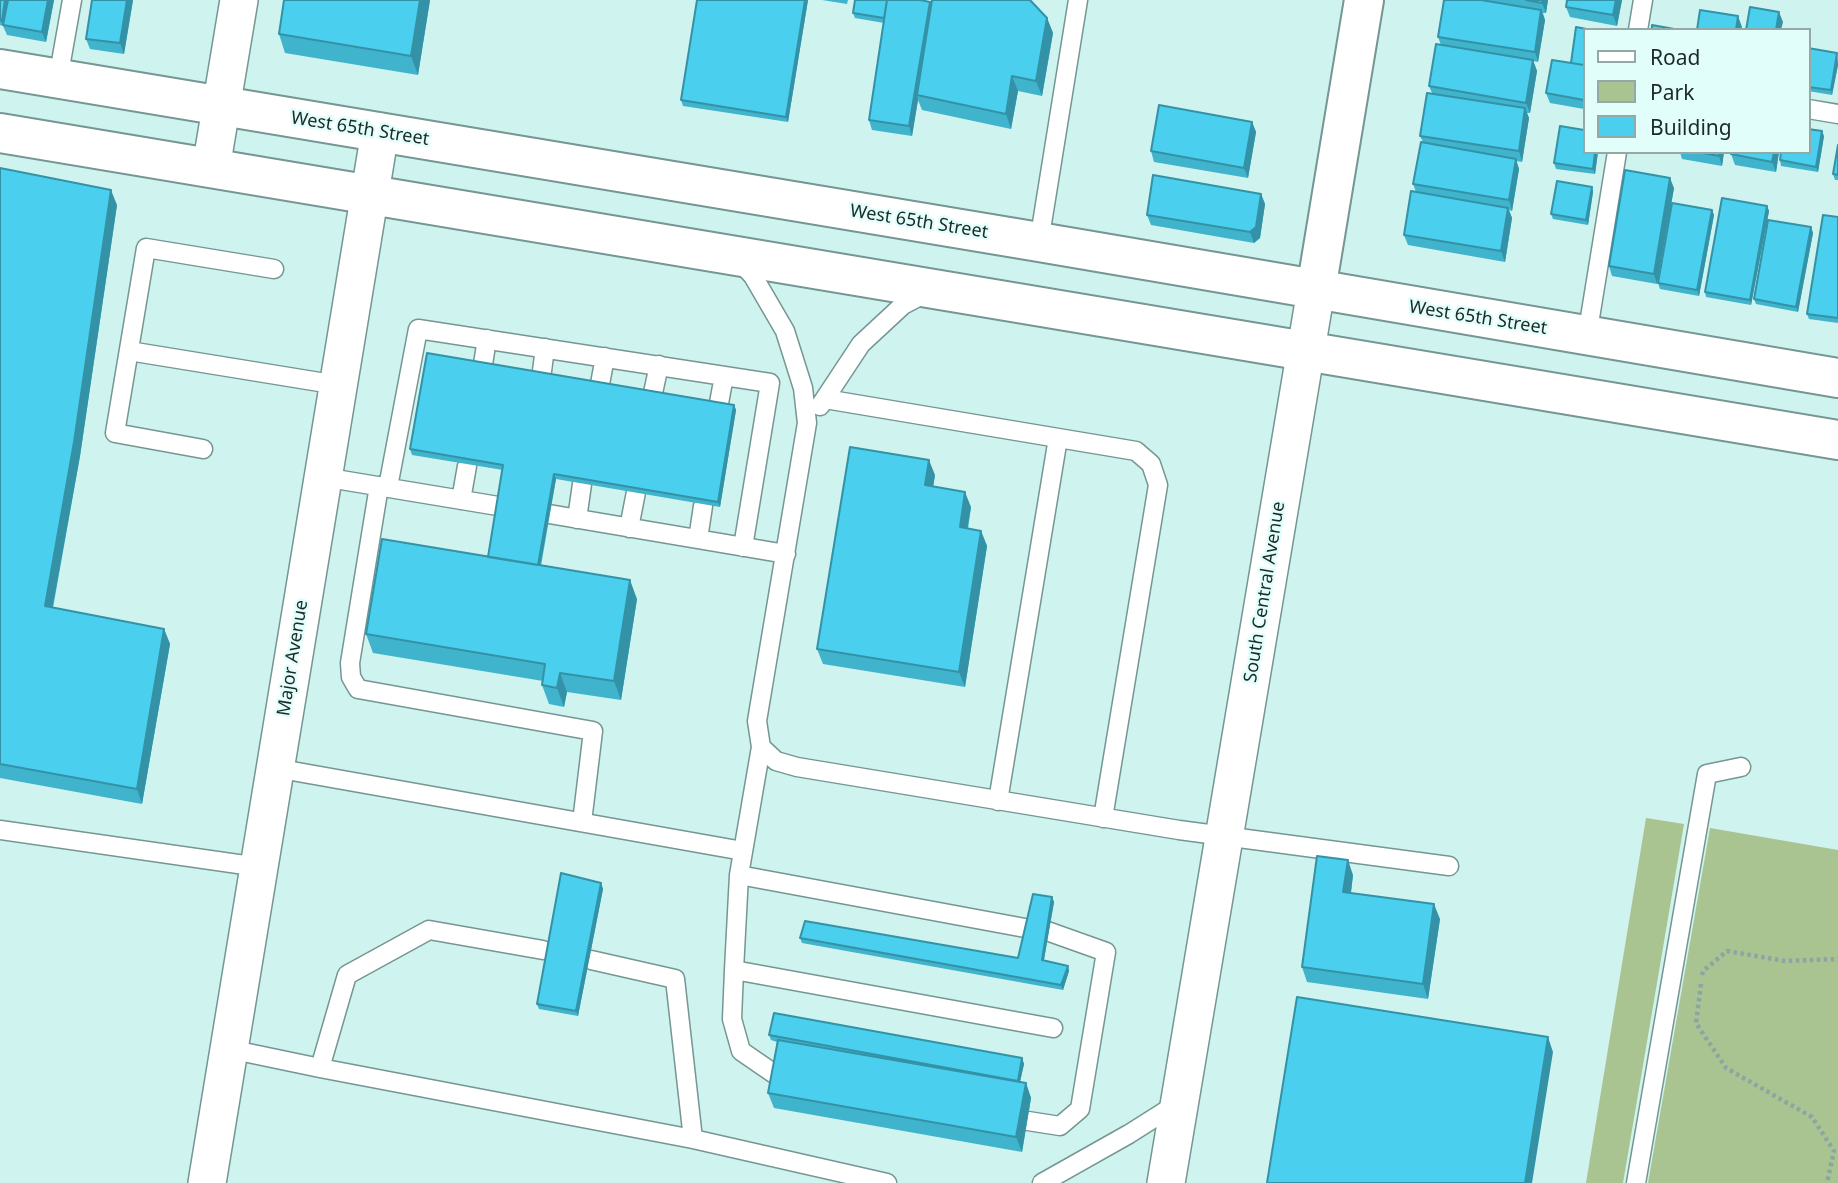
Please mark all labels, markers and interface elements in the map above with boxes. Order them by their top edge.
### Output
legend [1582,28,1810,154]
text: Road [1650,43,1700,71]
text: Park [1650,78,1694,106]
street label: West 65th Street [289,107,431,151]
text: Building [1650,113,1732,141]
street label: West 65th Street [848,200,990,244]
street label: West 65th Street [1407,296,1549,340]
street label: South Central Avenue [1240,500,1290,684]
street label: Major Avenue [273,598,313,718]

